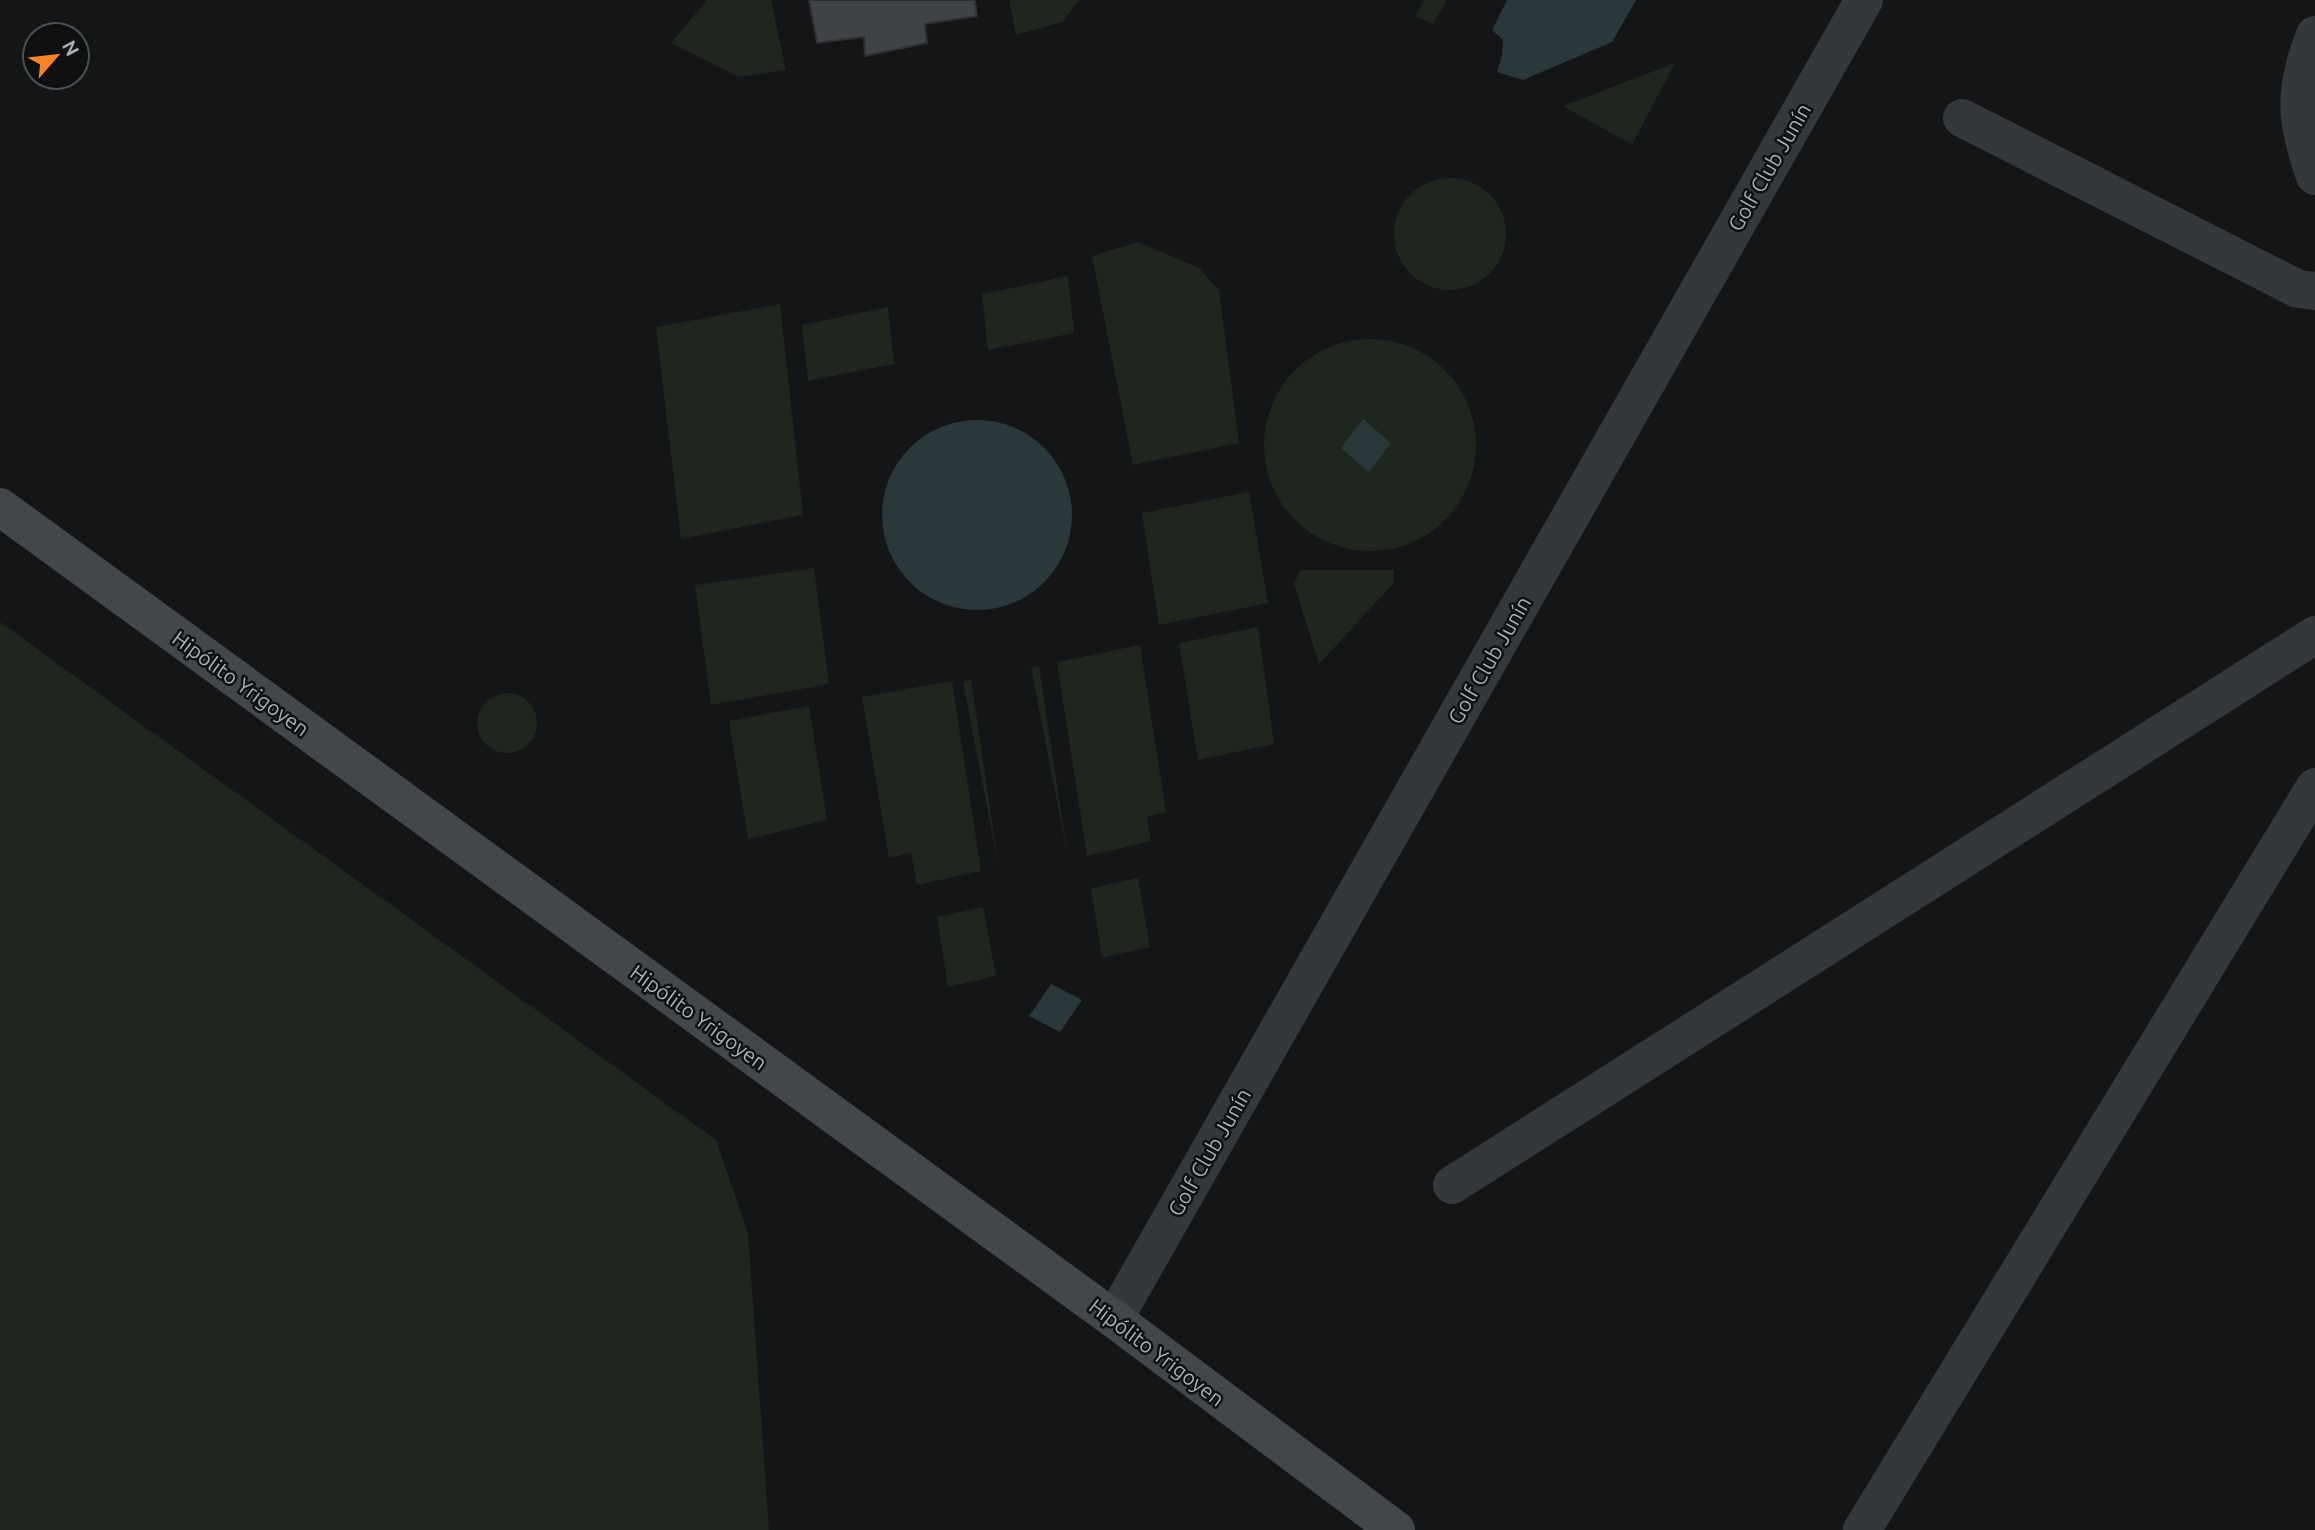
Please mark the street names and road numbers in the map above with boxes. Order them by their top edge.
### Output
street label: Golf Club Junín [1723,99,1815,235]
street label: Golf Club Junín [1443,592,1535,728]
street label: Hipólito Yrigoyen [168,625,314,741]
street label: Hipólito Yrigoyen [626,959,772,1075]
street label: Golf Club Junín [1163,1084,1255,1220]
street label: Hipólito Yrigoyen [1085,1293,1229,1411]

